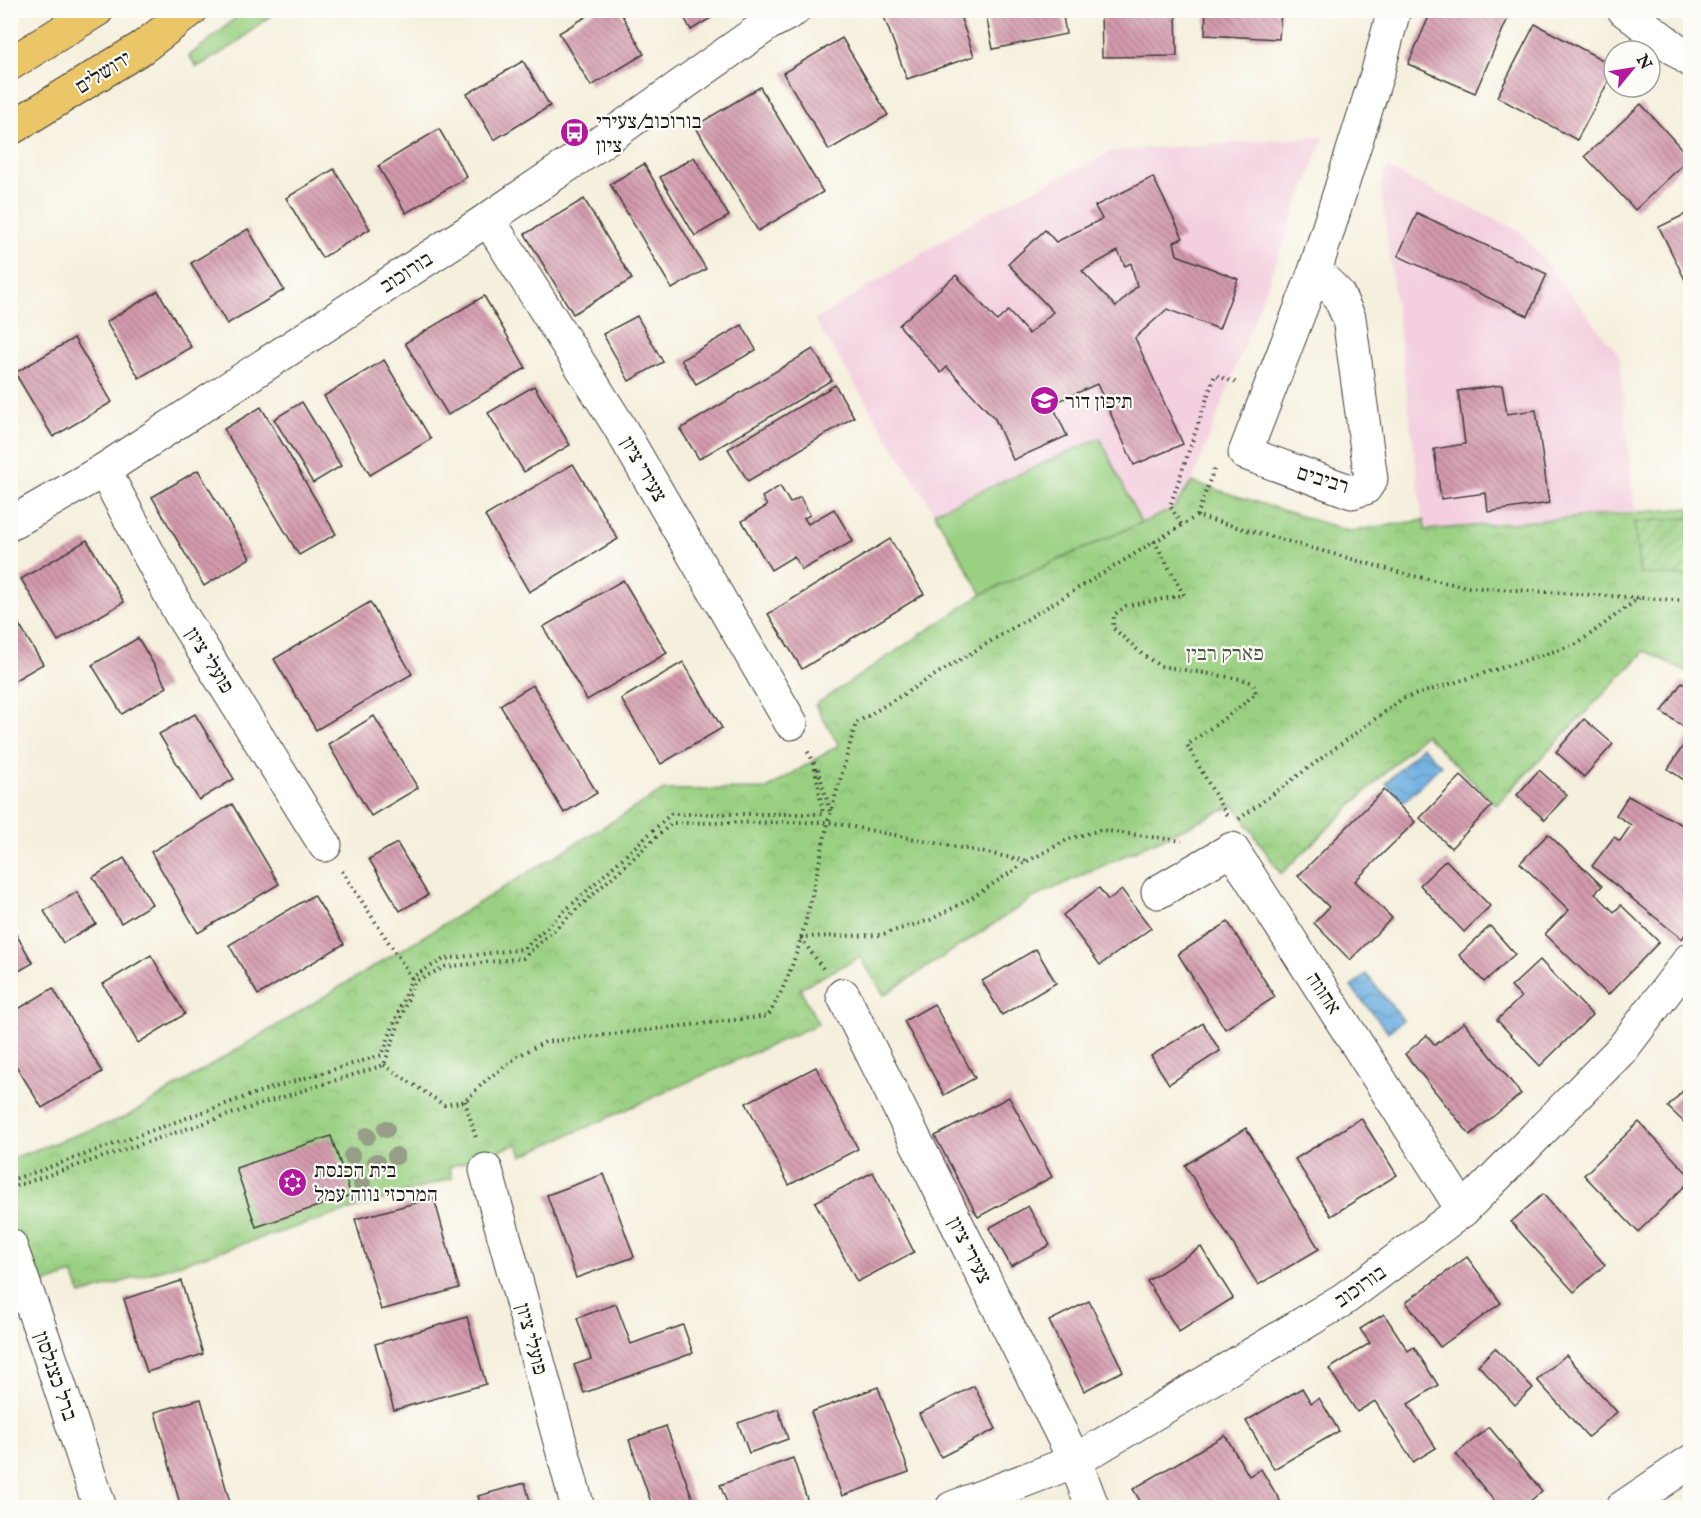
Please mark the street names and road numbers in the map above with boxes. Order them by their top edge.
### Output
street label: ירושלים [71,45,137,101]
street label: בורוכוב [375,246,438,300]
street label: צעירי ציון [613,432,672,508]
street label: רביבים [1293,460,1352,501]
street label: פועלי ציון [178,623,240,699]
street label: אחווה [1299,967,1346,1020]
street label: צעירי ציון [940,1213,997,1289]
street label: בורוכוב [1330,1260,1392,1315]
street label: פועלי ציון [508,1301,553,1378]
street label: ברל כצנלסון [27,1328,82,1425]

